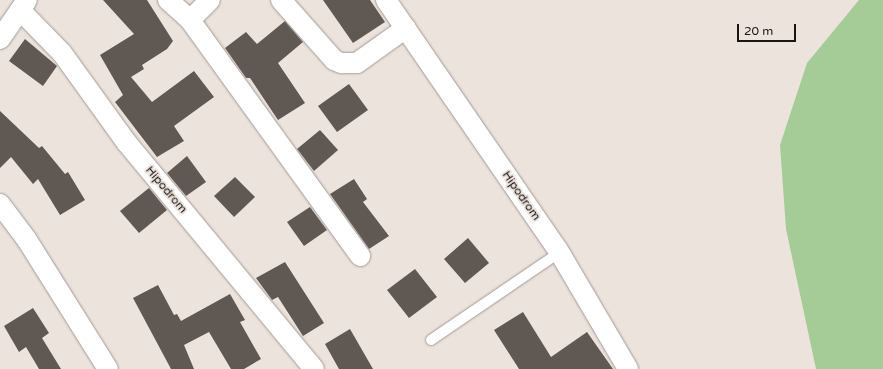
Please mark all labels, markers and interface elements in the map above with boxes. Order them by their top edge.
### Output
scale bar [739,16,798,42]
text: 20 m [744,24,773,38]
street label: Hipodrom [142,164,190,216]
street label: Hipodrom [499,168,543,224]

